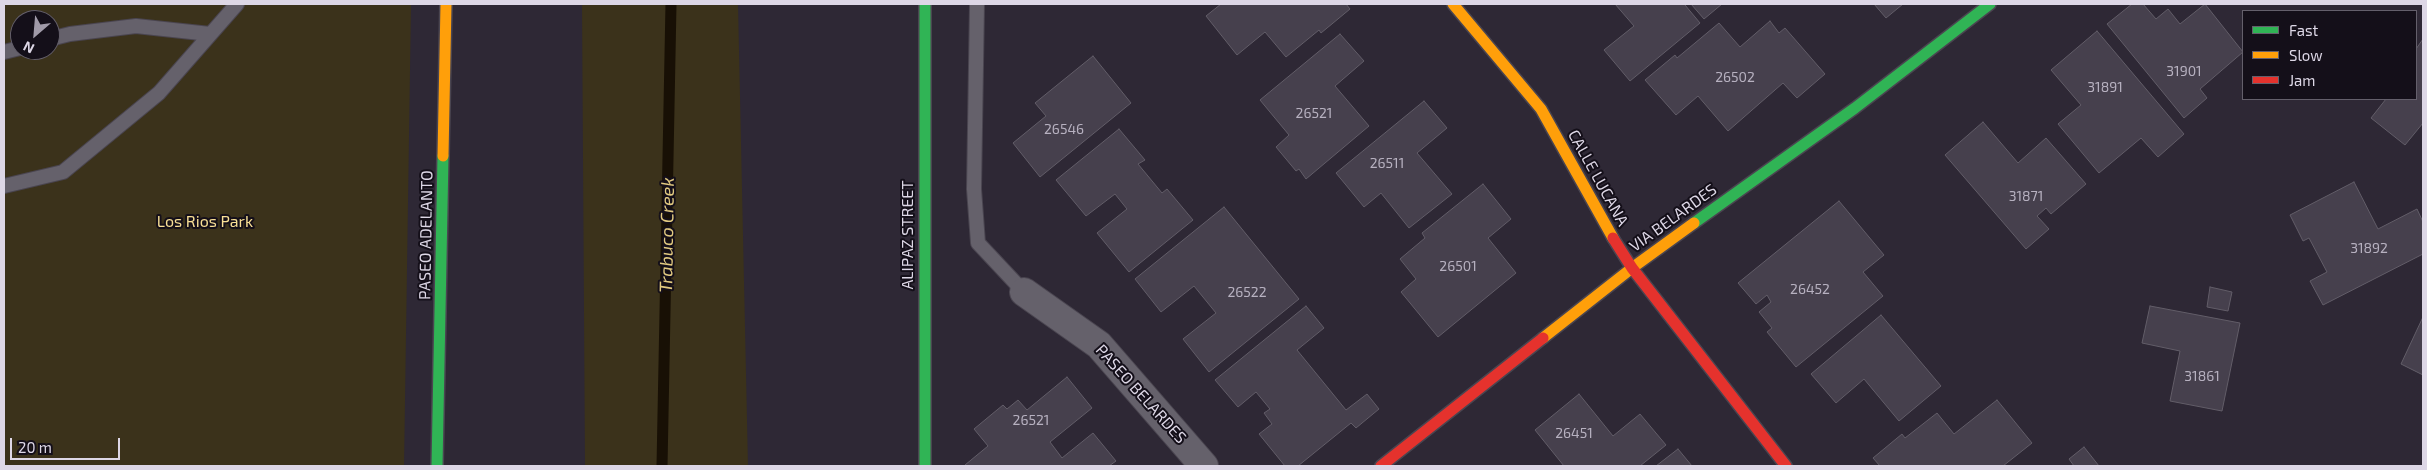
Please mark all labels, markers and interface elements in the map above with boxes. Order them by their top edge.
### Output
north arrow [10,10,60,60]
legend [2242,10,2417,100]
text: Fast [2289,21,2318,39]
text: N [20,38,37,58]
text: Slow [2289,46,2323,64]
house number: 31901 [2166,63,2202,79]
house number: 26502 [1715,69,1755,85]
text: Jam [2289,71,2315,89]
house number: 31891 [2087,79,2123,95]
house number: 26521 [1296,105,1332,121]
house number: 26546 [1044,121,1084,137]
street label: CALLE LUCANA [1564,127,1632,229]
house number: 26511 [1370,155,1404,171]
street label: PASEO ADELANTO [415,170,437,300]
water label: Trabuco Creek [655,177,679,293]
street label: ALIPAZ STREET [898,180,918,290]
street label: VIA BELARDES [1626,180,1720,256]
house number: 31871 [2009,188,2043,204]
park label: Los Rios Park [157,212,253,232]
house number: 31892 [2350,240,2388,256]
house number: 26501 [1439,258,1477,274]
house number: 26452 [1790,281,1830,297]
house number: 26522 [1227,284,1267,300]
street label: PASEO BELARDES [1092,341,1190,447]
house number: 31861 [2184,368,2220,384]
house number: 26521 [1013,412,1049,428]
house number: 26451 [1555,425,1593,441]
scale bar [12,428,122,460]
text: 20 m [18,438,52,456]

